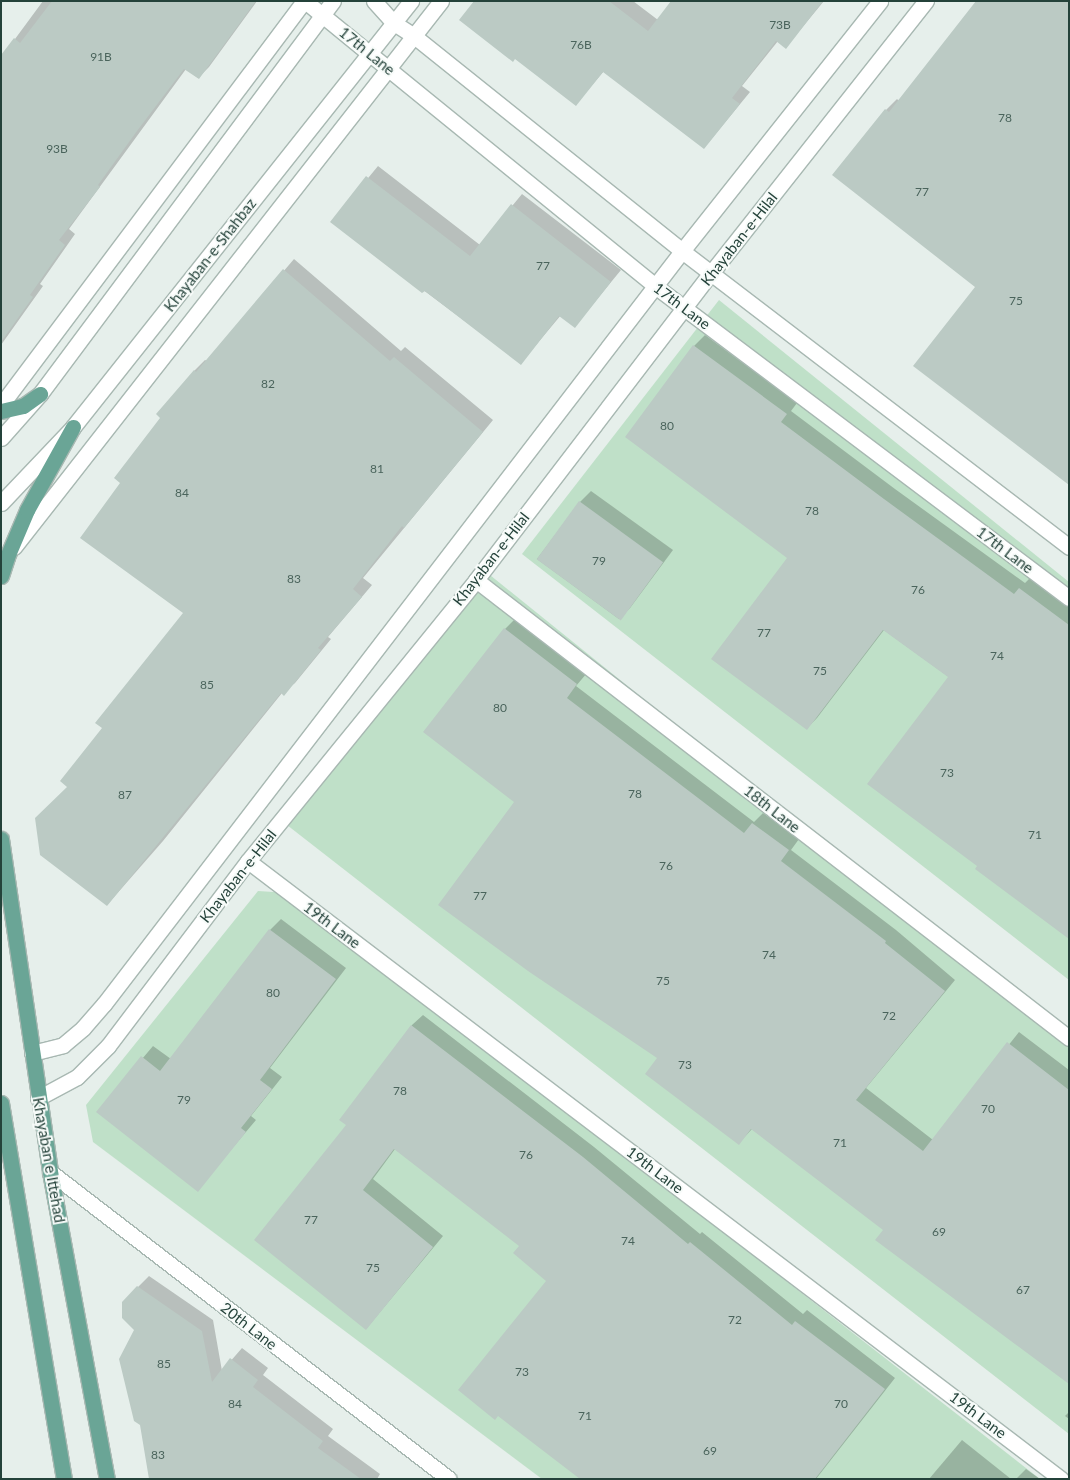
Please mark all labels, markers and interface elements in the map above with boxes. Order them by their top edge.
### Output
house number: 73B [769,18,791,32]
street label: 17th Lane [336,23,398,79]
house number: 76B [570,38,592,52]
house number: 91B [90,50,112,64]
house number: 78 [998,111,1012,125]
house number: 93B [46,142,68,156]
house number: 77 [915,185,929,199]
street label: Khayaban-e-Hilal [697,189,781,289]
street label: Khayaban-e-Shahbaz [160,195,260,315]
house number: 77 [536,259,550,273]
street label: 17th Lane [650,279,714,333]
house number: 75 [1009,294,1023,308]
house number: 82 [261,377,275,391]
house number: 80 [660,419,674,433]
house number: 81 [370,462,384,476]
house number: 84 [175,486,189,500]
house number: 78 [805,504,819,518]
street label: Khayaban-e-Hilal [449,509,533,609]
street label: 17th Lane [973,523,1037,577]
house number: 79 [592,554,606,568]
house number: 83 [287,572,301,586]
house number: 76 [911,583,925,597]
house number: 77 [757,626,771,640]
house number: 74 [990,649,1004,663]
house number: 75 [813,664,827,678]
house number: 85 [200,678,214,692]
house number: 80 [493,701,507,715]
house number: 73 [940,766,954,780]
street label: 18th Lane [740,781,804,837]
house number: 78 [628,787,642,801]
house number: 87 [118,788,132,802]
street label: Khayaban-e-Hilal [196,826,280,926]
house number: 71 [1028,828,1042,842]
house number: 76 [659,859,673,873]
house number: 77 [473,889,487,903]
street label: 19th Lane [300,898,364,952]
house number: 74 [762,948,776,962]
house number: 75 [656,974,670,988]
house number: 80 [266,986,280,1000]
house number: 72 [882,1009,896,1023]
house number: 73 [678,1058,692,1072]
house number: 78 [393,1084,407,1098]
house number: 79 [177,1093,191,1107]
street label: Khayaban e Ittehad [29,1096,69,1224]
house number: 70 [981,1102,995,1116]
house number: 71 [833,1136,847,1150]
street label: 19th Lane [623,1143,687,1197]
house number: 76 [519,1148,533,1162]
house number: 77 [304,1213,318,1227]
house number: 69 [932,1225,946,1239]
house number: 74 [621,1234,635,1248]
house number: 75 [366,1261,380,1275]
house number: 67 [1016,1283,1030,1297]
street label: 20th Lane [217,1298,281,1354]
house number: 72 [728,1313,742,1327]
house number: 85 [157,1357,171,1371]
house number: 73 [515,1365,529,1379]
street label: 19th Lane [946,1388,1010,1442]
house number: 84 [228,1397,242,1411]
house number: 70 [834,1397,848,1411]
house number: 71 [578,1409,592,1423]
house number: 69 [703,1444,717,1458]
house number: 83 [151,1448,165,1462]

